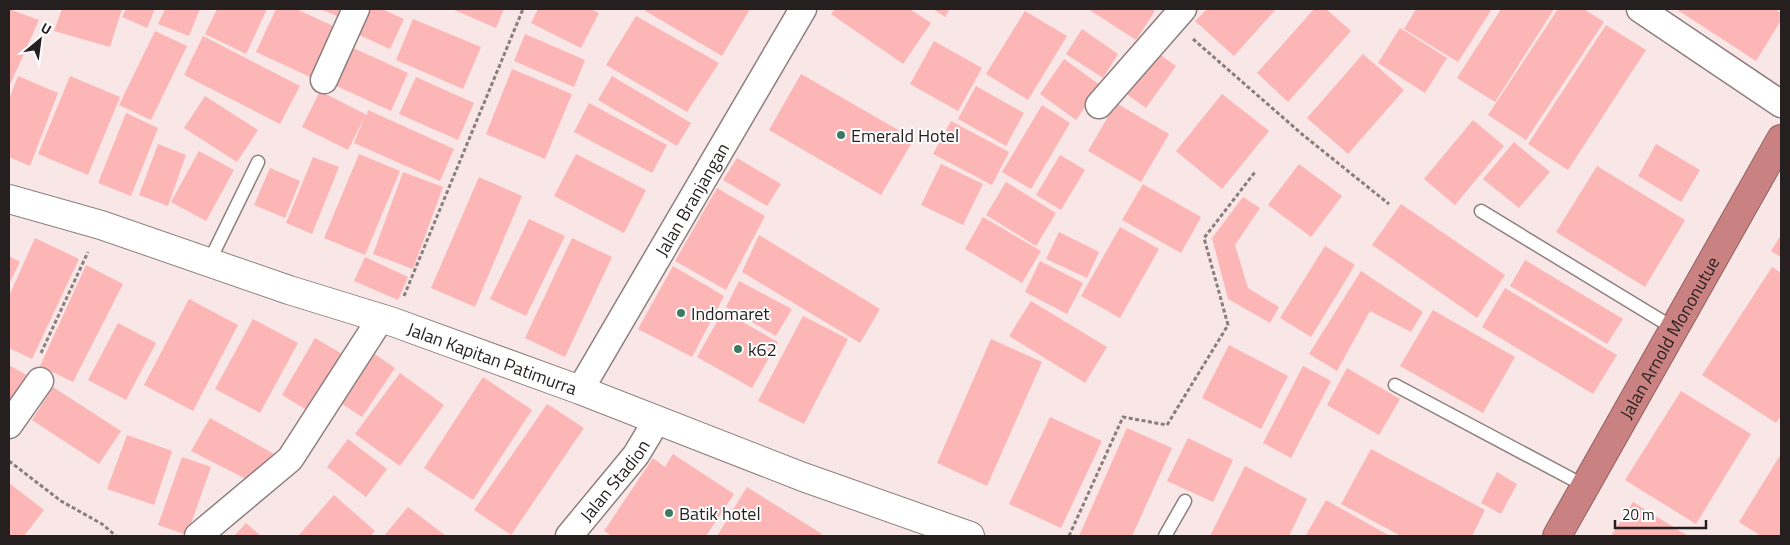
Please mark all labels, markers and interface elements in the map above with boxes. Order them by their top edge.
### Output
north arrow [15,15,65,65]
text: U [37,17,56,40]
place label: Emerald Hotel [851,122,959,149]
marker: Emerald Hotel [835,129,847,141]
street label: Jalan Branjangan [648,137,736,261]
street label: Jalan Arnold Mononutue [1612,251,1726,424]
place label: Indomaret [691,300,770,327]
marker: Indomaret [675,307,687,319]
street label: Jalan Kapitan Patimurra [404,315,581,401]
place label: k62 [748,336,777,363]
marker: k62 [732,343,744,355]
street label: Jalan Stadion [573,434,656,527]
scale bar [1615,498,1706,530]
place label: Batik hotel [679,500,761,527]
text: 20 m [1622,503,1655,526]
marker: Batik hotel [663,507,675,519]

